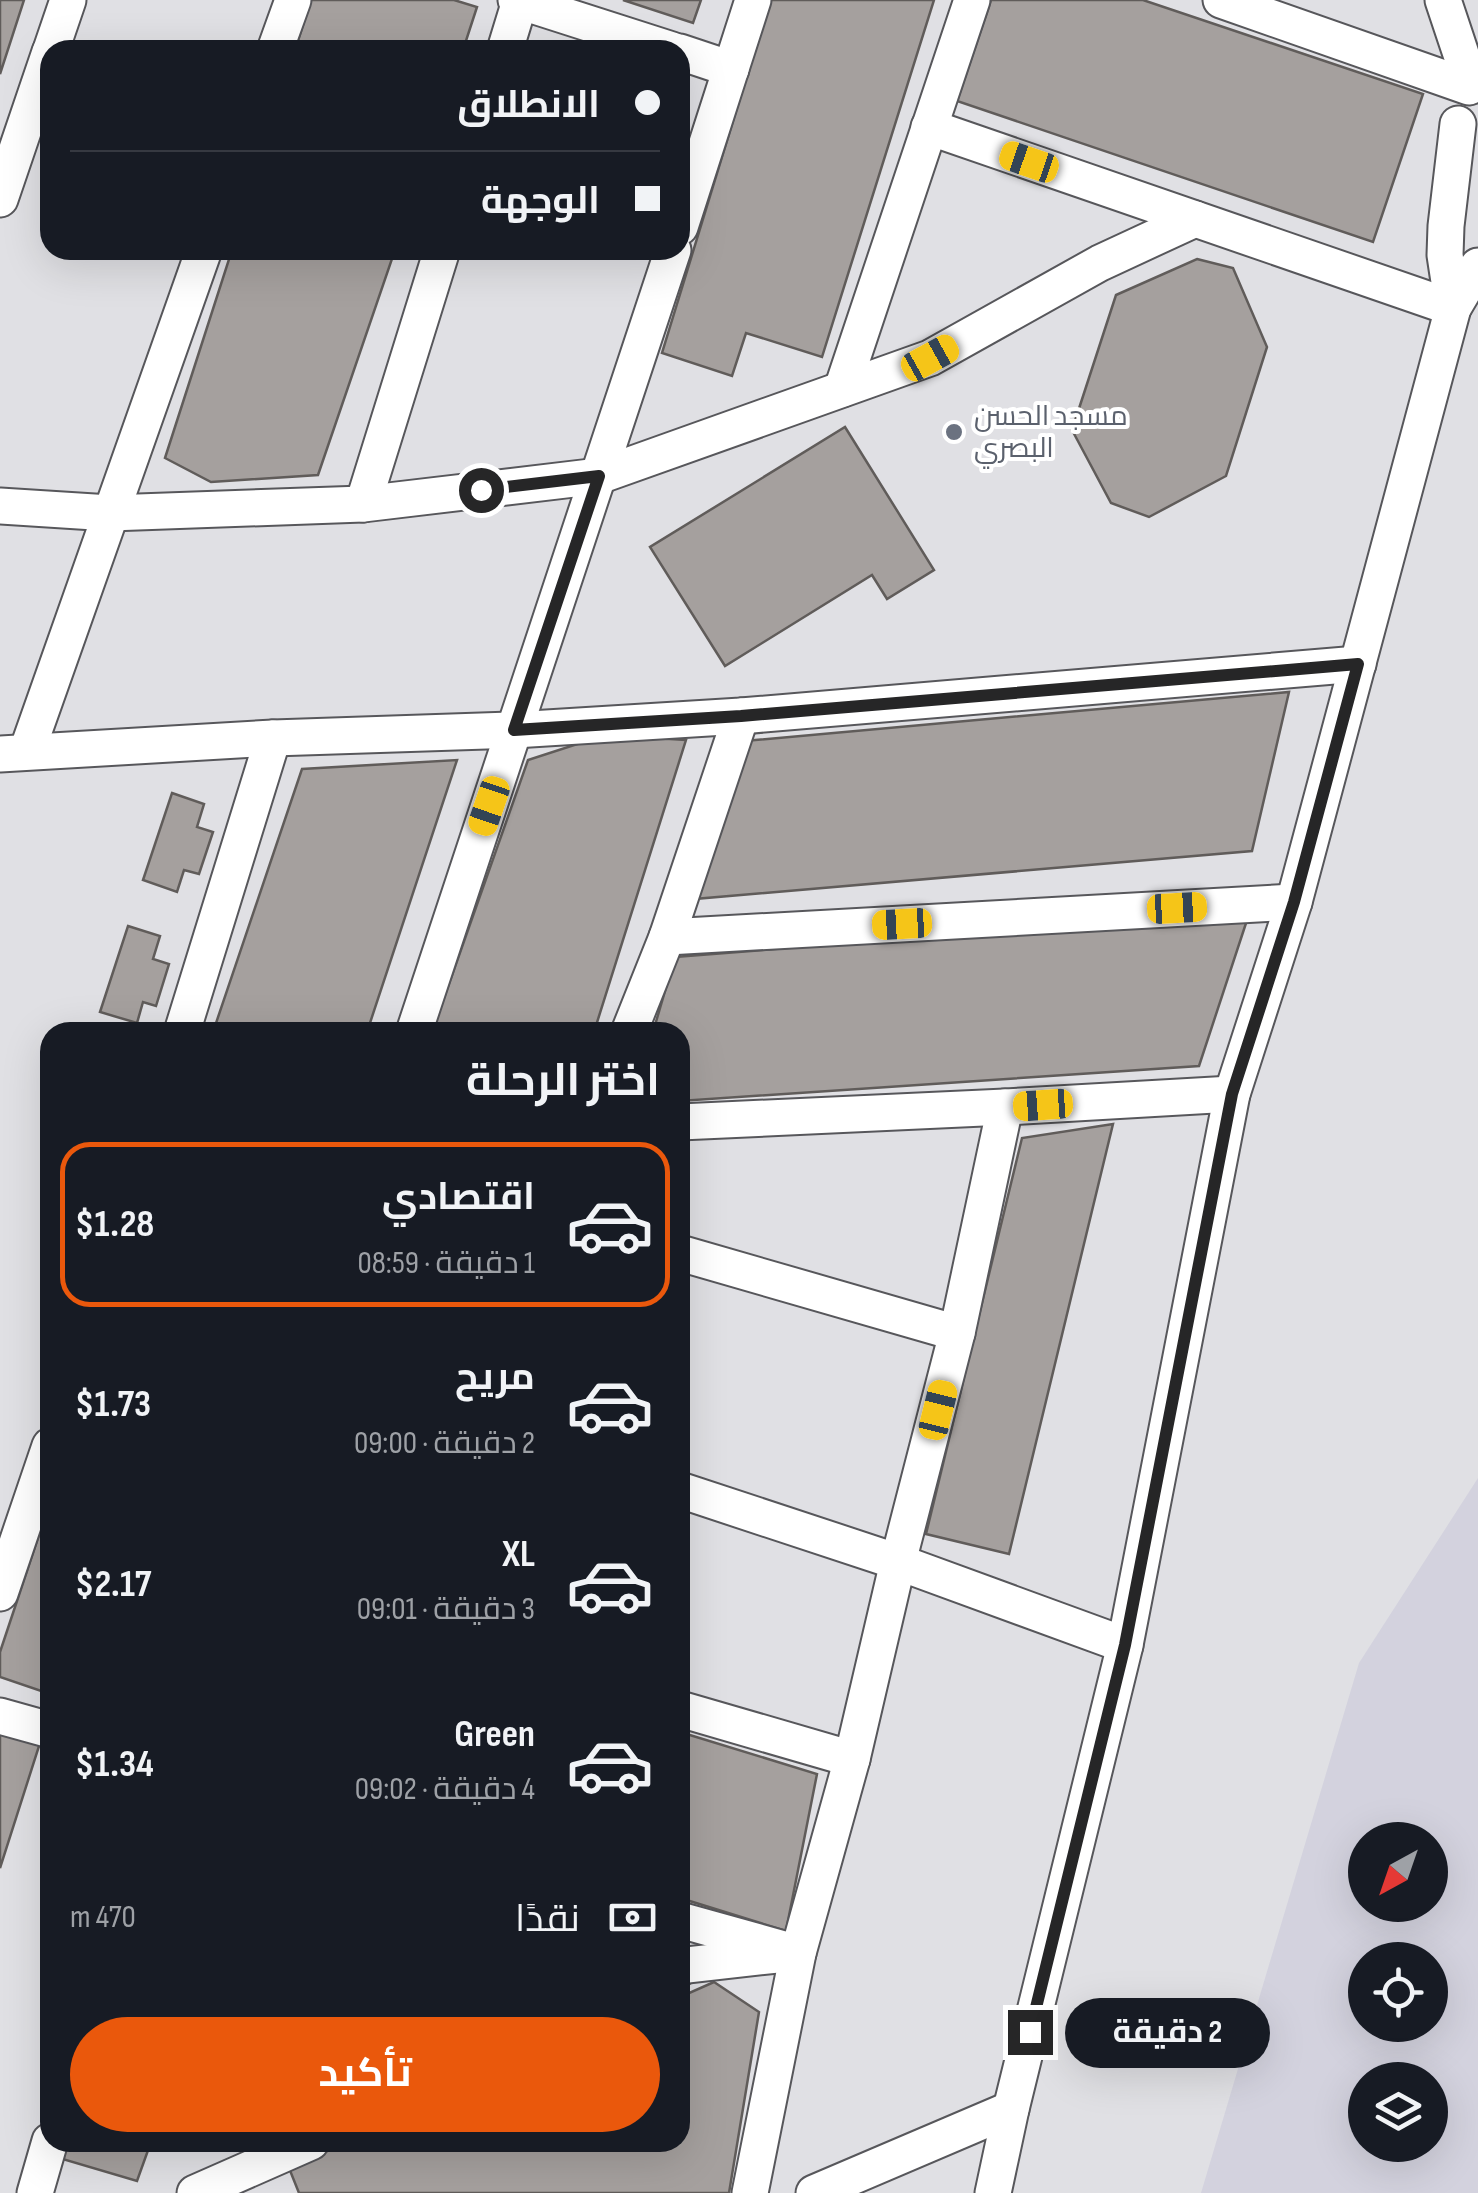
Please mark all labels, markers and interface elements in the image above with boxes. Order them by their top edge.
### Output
text: الانطلاق [457,83,600,128]
car [996,138,1062,186]
text: الوجهة [481,179,600,224]
car [896,330,964,386]
place label: مسجد الحسن البصري [974,400,1128,469]
marker: مسجد الحسن البصري [943,421,965,443]
route start [459,468,504,513]
car [465,773,513,839]
car [1146,891,1208,925]
car [871,907,933,941]
text: اختر الرحلة [466,1054,660,1109]
car [1012,1088,1074,1122]
text: اقتصادي [382,1175,535,1220]
icon: car [565,1180,655,1270]
text: $1.28 [75,1202,154,1247]
text: 1 دقيقة · 08:59 [358,1244,535,1283]
text: مريح [455,1355,535,1400]
icon: car [565,1360,655,1450]
car [916,1377,960,1443]
text: $1.73 [75,1382,151,1427]
text: 2 دقيقة · 09:00 [354,1424,535,1463]
text: XL [502,1532,535,1577]
icon: car [565,1540,655,1630]
text: $2.17 [75,1562,151,1607]
text: 3 دقيقة · 09:01 [357,1590,535,1629]
text: Green [454,1712,535,1757]
icon: car [565,1720,655,1810]
text: $1.34 [75,1742,154,1787]
text: 4 دقيقة · 09:02 [355,1770,535,1809]
north arrow [1348,1822,1448,1922]
map controls [1348,1822,1448,2162]
icon: cash [605,1890,660,1945]
text: نقدًا [515,1897,580,1942]
text: 470 m [70,1898,136,1937]
button: locate [1348,1942,1448,2042]
callout: 2 دقيقة [1065,1997,1270,2067]
route end [1008,2010,1053,2055]
text: 2 دقيقة [1113,2013,1222,2052]
button: تأكيد [70,2017,660,2132]
button: layers [1348,2062,1448,2162]

